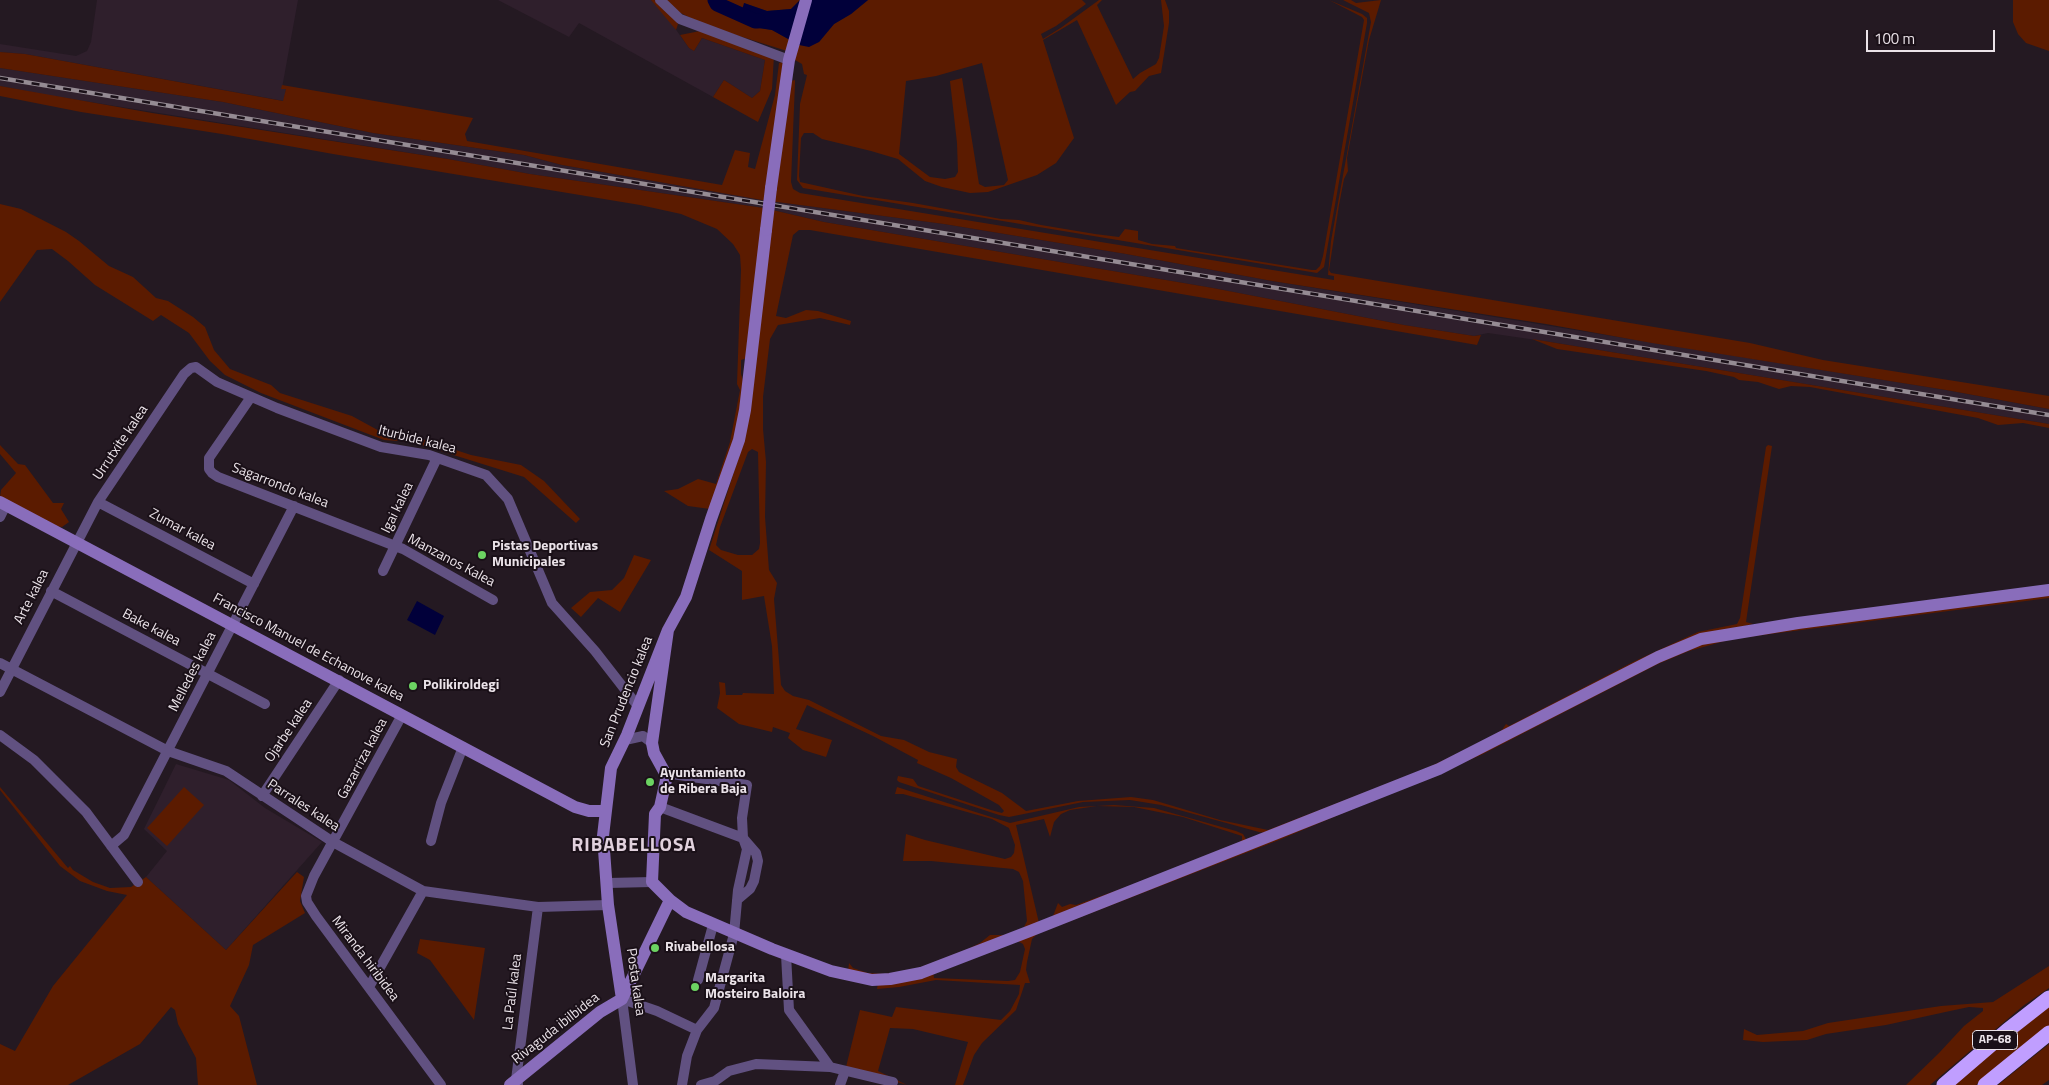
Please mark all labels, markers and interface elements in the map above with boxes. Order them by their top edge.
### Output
scale bar [1869,20,1998,52]
text: 100 m [1874,27,1915,50]
street label: Urrutxite kalea [90,402,152,484]
street label: Iturbide kalea [376,422,458,458]
street label: Sagarrondo kalea [229,460,331,512]
street label: Igai kalea [378,480,418,536]
street label: Zumar kalea [146,506,218,554]
street label: Manzanos Kalea [404,531,498,591]
place label: Pistas Deportivas Municipales [492,539,598,572]
marker: Pistas Deportivas Municipales [476,549,488,561]
street label: Arte kalea [11,567,53,627]
street label: Francisco Manuel de Echanove kalea [210,590,406,706]
street label: Bake kalea [119,606,183,650]
street label: Melledes kalea [166,629,220,715]
street label: San Prudencio kalea [597,634,657,750]
place label: Polikiroldegi [423,678,499,694]
marker: Polikiroldegi [407,680,419,692]
street label: Ojarbe kalea [262,696,316,766]
street label: Gazarriza kalea [335,716,391,802]
place label: Ayuntamiento de Ribera Baja [660,766,747,799]
street label: Parrales kalea [264,776,342,836]
marker: Ayuntamiento de Ribera Baja [644,776,656,788]
district label: RIBABELLOSA [570,835,698,857]
street label: Miranda hiribidea [328,913,402,1005]
place label: Rivabellosa [665,940,735,956]
marker: Rivabellosa [649,942,661,954]
street label: Posta kalea [622,947,648,1017]
street label: La Paúl kalea [500,953,526,1031]
place label: Margarita Mosteiro Baloira [705,971,805,1004]
marker: Margarita Mosteiro Baloira [689,981,701,993]
street label: Rivaguda ibilbidea [509,990,603,1068]
road number: AP-68 [1972,1030,2018,1050]

